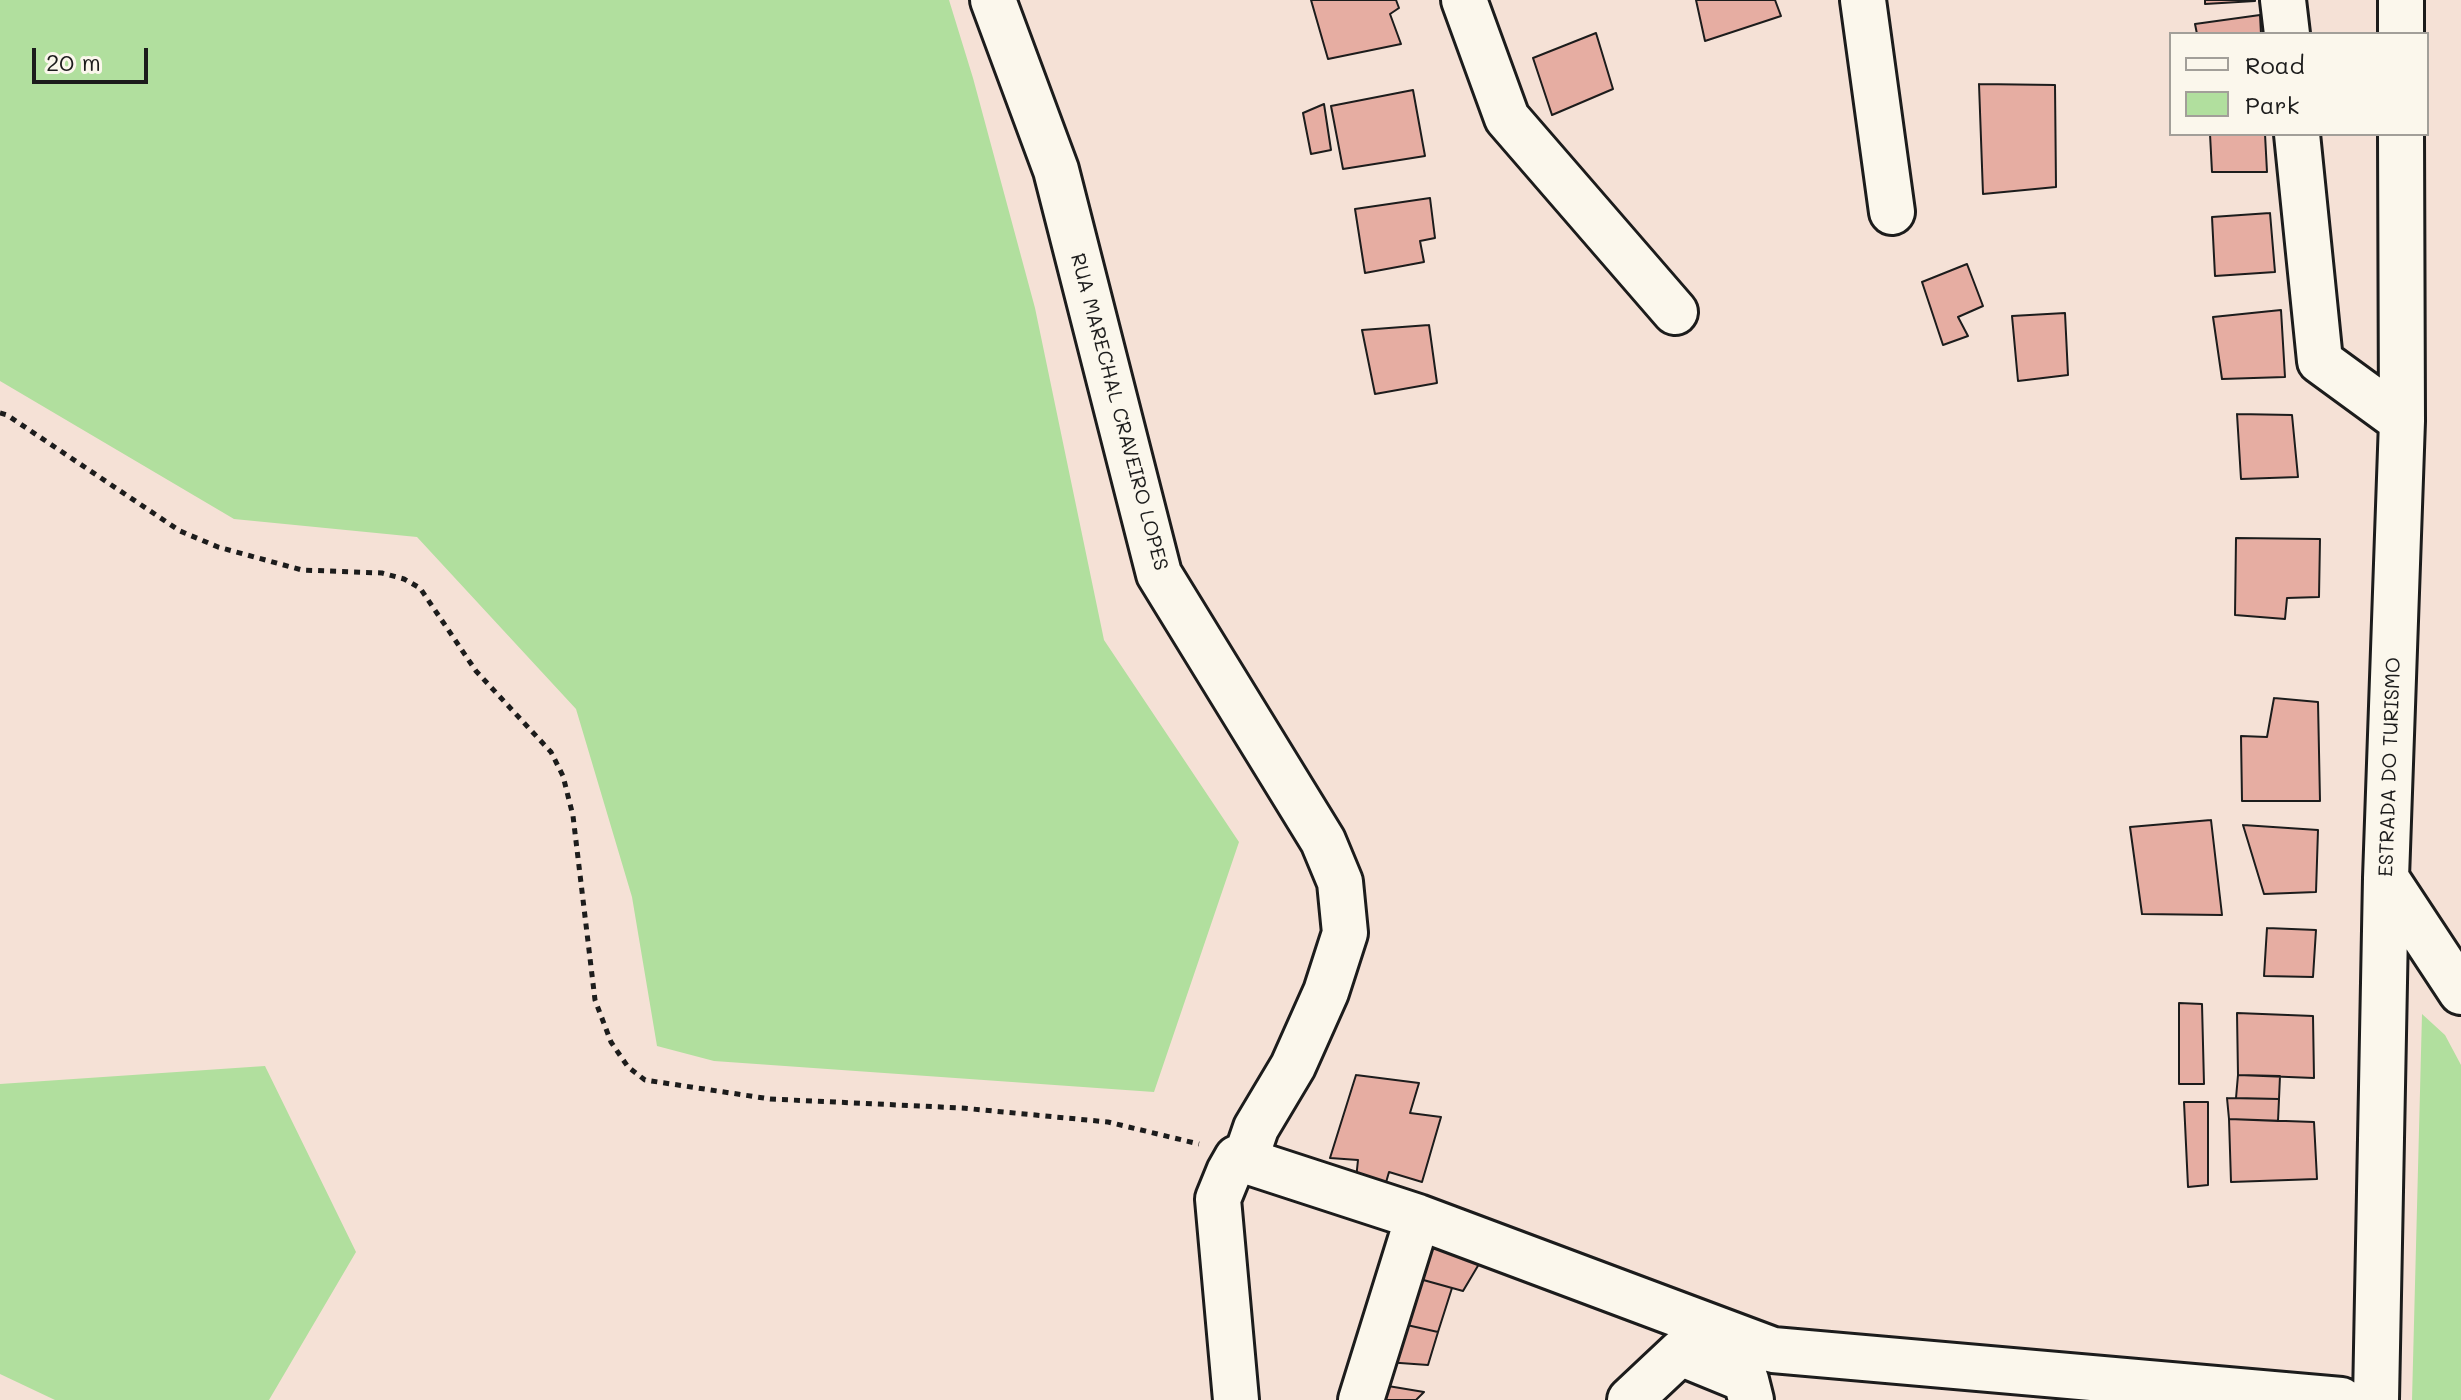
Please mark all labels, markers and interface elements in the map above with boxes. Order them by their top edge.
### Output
scale bar [36,32,152,82]
legend [2169,32,2429,136]
text: 20 m [46,46,101,77]
text: Road [2245,49,2305,80]
text: Park [2245,89,2299,120]
street label: RUA MARECHAL CRAVEIRO LOPES [1065,251,1173,573]
street label: ESTRADA DO TURISMO [2374,657,2406,877]

